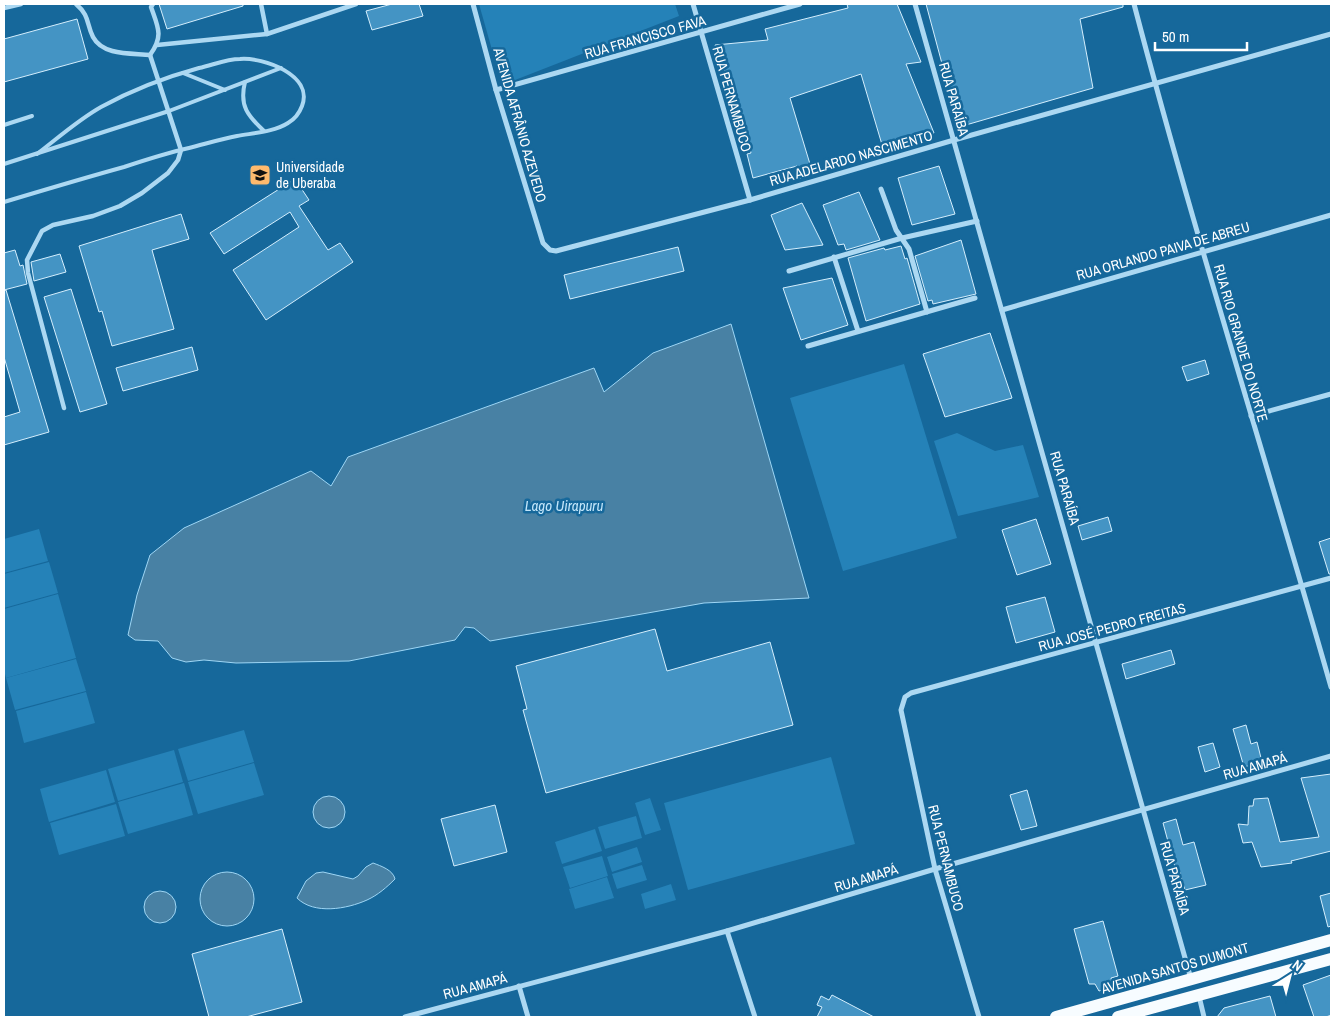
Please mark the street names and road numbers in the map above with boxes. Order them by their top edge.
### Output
street label: RUA FRANCISCO FAVA [582,11,708,63]
street label: RUA PERNAMBUCO [708,44,756,154]
street label: AVENIDA AFRÂNIO AZEVEDO [489,45,551,204]
street label: RUA PARAÍBA [935,60,973,138]
street label: RUA ADELARDO NASCIMENTO [767,126,935,190]
street label: RUA ORLANDO PAIVA DE ABREU [1074,218,1252,284]
street label: RUA RIO GRANDE DO NORTE [1210,262,1272,424]
street label: RUA PARAÍBA [1046,449,1084,527]
street label: RUA JOSÉ PEDRO FREITAS [1036,599,1188,655]
street label: RUA AMAPÁ [1221,748,1289,784]
street label: RUA PERNAMBUCO [924,803,968,913]
street label: RUA PARAÍBA [1156,839,1194,917]
street label: RUA AMAPÁ [832,860,900,896]
street label: AVENIDA SANTOS DUMONT [1098,938,1251,998]
street label: RUA AMAPÁ [441,969,509,1003]

